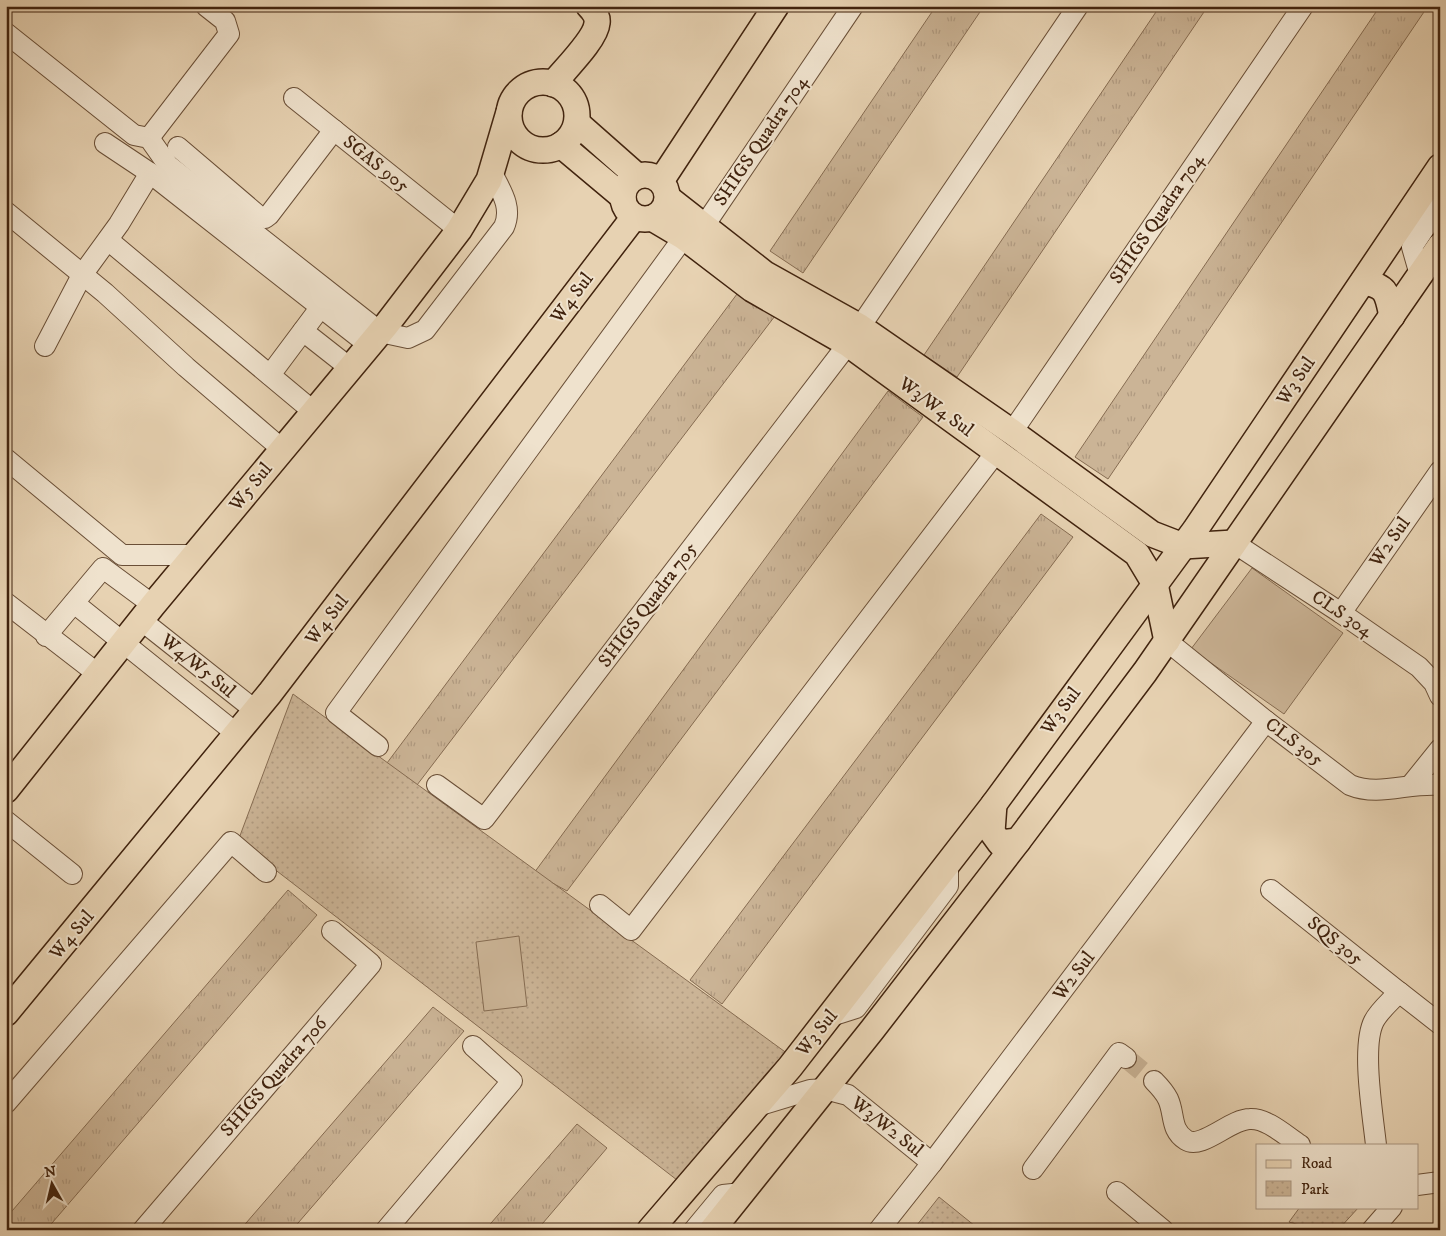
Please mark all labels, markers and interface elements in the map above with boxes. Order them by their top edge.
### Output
street label: SHIGS Quadra 704 [709,71,814,210]
street label: SGAS 905 [338,130,414,198]
street label: SHIGS Quadra 704 [1105,149,1210,288]
street label: W4 Sul [545,268,599,329]
street label: W3 Sul [1271,352,1321,410]
street label: W3/W4 Sul [893,372,978,442]
street label: W5 Sul [224,458,278,517]
street label: W2 Sul [1364,512,1416,572]
street label: SHIGS Quadra 705 [594,538,703,672]
street label: CLS 304 [1307,585,1378,643]
street label: W4 Sul [300,590,354,650]
street label: W4/W5 Sul [155,628,240,703]
street label: W3 Sul [1035,682,1086,740]
street label: CLS 305 [1260,713,1328,772]
street label: W4 Sul [44,905,99,965]
street label: SQS 305 [1303,912,1368,971]
street label: W2 Sul [1047,947,1100,1006]
street label: W3 Sul [791,1005,843,1062]
street label: SHIGS Quadra 706 [216,1012,333,1142]
street label: W3/W2 Sul [846,1091,928,1162]
legend [1256,1144,1418,1208]
text: Road [1301,1154,1333,1173]
north arrow [28,1158,78,1208]
text: N [43,1162,58,1182]
text: Park [1301,1180,1330,1199]

